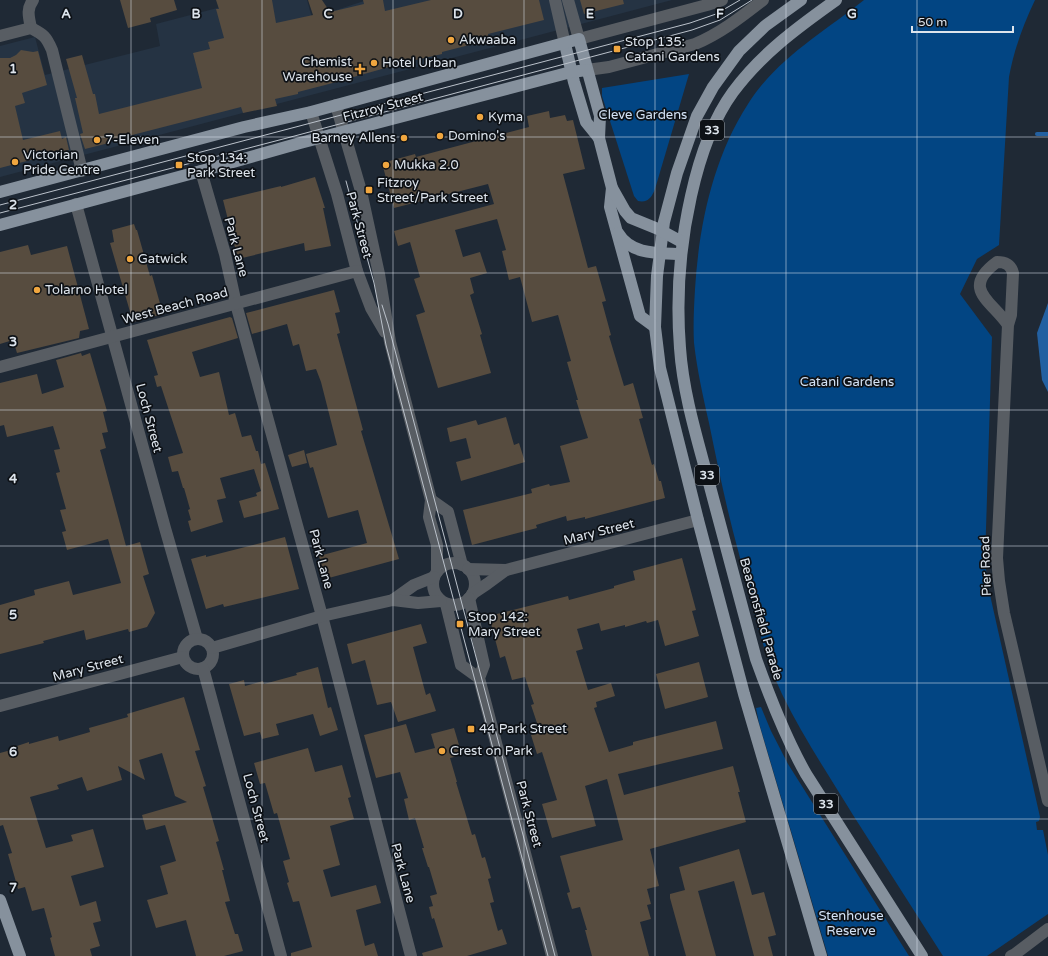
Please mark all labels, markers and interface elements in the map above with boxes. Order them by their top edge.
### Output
text: A [61,6,71,22]
text: B [191,6,201,22]
text: C [323,6,333,22]
text: D [453,6,463,22]
text: E [586,6,594,22]
text: F [716,6,724,22]
text: G [847,6,857,22]
scale bar [912,8,1013,34]
text: 50 m [918,15,947,29]
place label: Akwaaba [459,32,516,48]
place label: Stop 135: Catani Gardens [625,34,720,65]
marker: Akwaaba [446,35,456,45]
marker: Stop 135: Catani Gardens [612,44,622,54]
place label: Chemist Warehouse [283,54,352,85]
place label: Hotel Urban [382,55,456,71]
marker: Hotel Urban [369,58,379,68]
text: 1 [9,61,17,77]
marker: Chemist Warehouse [355,64,365,74]
street label: Fitzroy Street [341,89,425,125]
park label: Cleve Gardens [599,107,687,123]
place label: Kyma [488,109,523,125]
marker: Kyma [475,112,485,122]
road number: 33 [700,120,724,140]
place label: Domino's [448,128,505,144]
place label: Barney Allens [312,130,396,146]
marker: Domino's [435,131,445,141]
place label: 7-Eleven [105,132,159,148]
marker: Barney Allens [399,133,409,143]
marker: 7-Eleven [92,135,102,145]
place label: Victorian Pride Centre [23,147,100,178]
place label: Stop 134: Park Street [187,150,255,181]
marker: Victorian Pride Centre [10,157,20,167]
place label: Mukka 2.0 [394,157,459,173]
marker: Stop 134: Park Street [174,160,184,170]
marker: Mukka 2.0 [381,160,391,170]
place label: Fitzroy Street/Park Street [377,175,488,206]
marker: Fitzroy Street/Park Street [364,185,374,195]
street label: Park Street [342,190,376,260]
text: 2 [9,197,17,213]
street label: Park Lane [220,215,252,279]
place label: Gatwick [138,251,187,267]
marker: Gatwick [125,254,135,264]
place label: Tolarno Hotel [45,282,128,298]
street label: West Beach Road [120,284,230,328]
marker: Tolarno Hotel [32,285,42,295]
text: 3 [9,334,17,350]
park label: Catani Gardens [800,374,894,390]
street label: Loch Street [132,382,166,454]
road number: 33 [695,465,719,485]
text: 4 [9,471,18,487]
street label: Mary Street [562,515,636,549]
street label: Park Lane [305,527,337,591]
street label: Pier Road [977,536,995,596]
street label: Beaconsfield Parade [736,556,786,682]
text: 5 [9,607,17,623]
place label: Stop 142: Mary Street [468,609,540,640]
marker: Stop 142: Mary Street [455,619,465,629]
street label: Mary Street [51,651,125,685]
place label: 44 Park Street [479,721,567,737]
marker: 44 Park Street [466,724,476,734]
place label: Crest on Park [450,743,533,759]
text: 6 [9,744,17,760]
marker: Crest on Park [437,746,447,756]
street label: Loch Street [239,772,273,844]
street label: Park Street [512,779,546,849]
road number: 33 [814,794,838,814]
street label: Park Lane [387,841,419,905]
text: 7 [9,880,17,896]
park label: Stenhouse Reserve [818,908,884,939]

